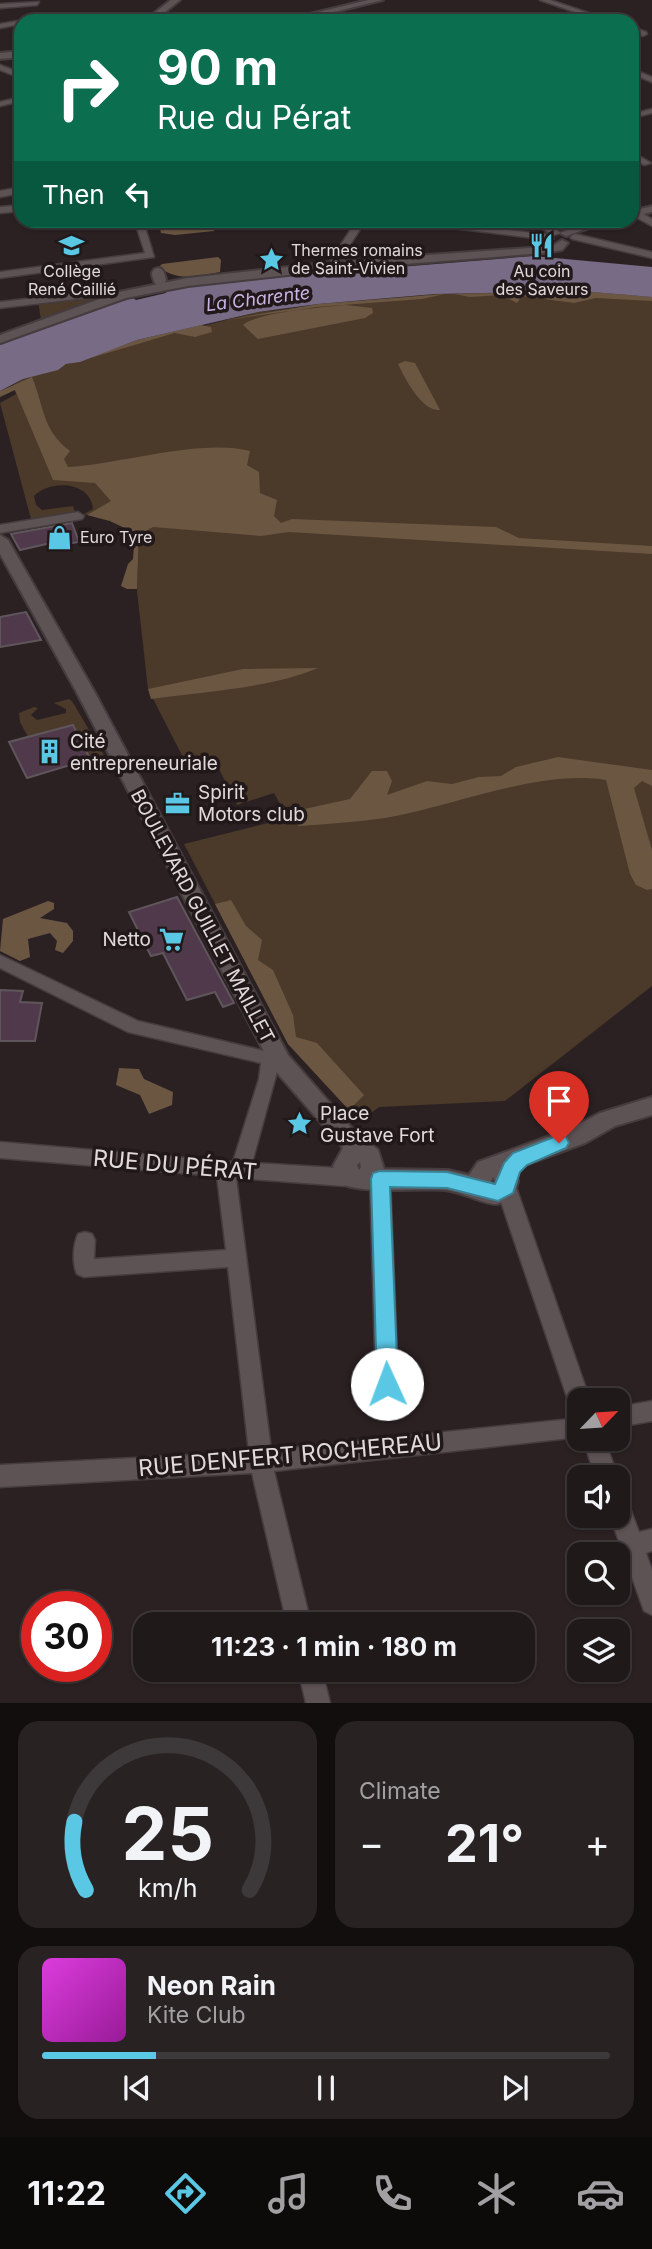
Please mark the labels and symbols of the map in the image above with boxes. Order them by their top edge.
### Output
school or university icon: Collège René Caillié [58,231,86,259]
restaurant icon: Au coin des Saveurs [528,231,556,259]
place label: Thermes romains de Saint-Vivien [291,240,423,278]
place icon: Thermes romains de Saint-Vivien [257,245,285,273]
place label: Collège René Caillié [28,261,116,299]
place label: Au coin des Saveurs [495,261,589,299]
water label: La Charente [205,282,311,315]
shop icon: Euro Tyre [46,523,74,551]
place label: Euro Tyre [80,527,152,547]
place label: Cité entrepreneuriale [70,730,218,775]
building icon: Cité entrepreneuriale [36,738,64,766]
place label: Spirit Motors club [198,781,305,826]
street label: BOULEVARD GUILLET MAILLET [126,785,279,1047]
office icon: Spirit Motors club [164,789,192,817]
supermarket icon: Netto [157,925,185,953]
place label: Netto [102,928,151,951]
pin [529,1071,589,1143]
place label: Place Gustave Fort [320,1102,434,1147]
place icon: Place Gustave Fort [286,1110,314,1138]
street label: RUE DU PÉRAT [92,1144,258,1186]
position arrow [350,1347,424,1421]
north arrow [567,1388,630,1451]
street label: RUE DENFERT ROCHEREAU [137,1428,443,1482]
speed limit sign: 30 [21,1591,112,1682]

